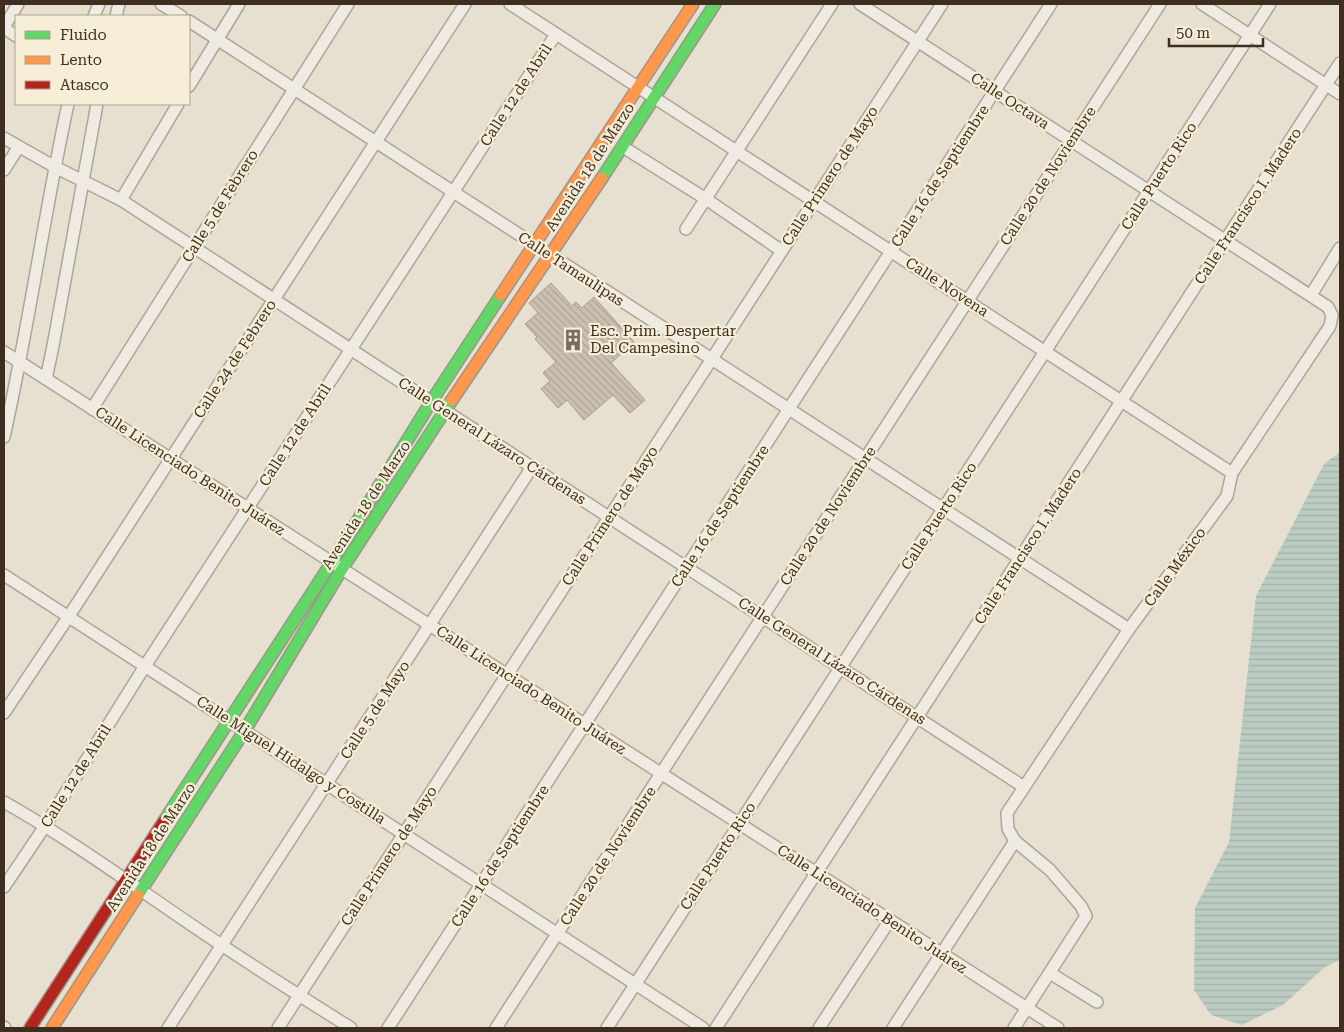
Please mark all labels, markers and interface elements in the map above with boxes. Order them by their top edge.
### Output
legend [15,15,190,105]
scale bar [1169,15,1263,47]
text: 50 m [1176,24,1211,42]
text: Fluido [60,26,107,44]
street label: Calle 12 de Abril [476,40,556,150]
text: Lento [60,51,102,69]
street label: Calle Octava [967,69,1053,133]
text: Atasco [60,76,109,94]
street label: Avenida 18 de Marzo [542,99,638,235]
street label: Calle 16 de Septiembre [887,101,993,251]
street label: Calle Primero de Mayo [778,103,882,249]
street label: Calle 20 de Noviembre [996,103,1100,249]
street label: Calle Puerto Rico [1117,119,1201,233]
street label: Calle Francisco I. Madero [1191,124,1305,288]
street label: Calle 5 de Febrero [178,146,262,266]
street label: Calle Tamaulipas [515,228,627,310]
street label: Calle Novena [902,253,992,321]
street label: Calle 24 de Febrero [190,296,280,422]
place label: Esc. Prim. Despertar Del Campesino [590,322,736,357]
building icon: Esc. Prim. Despertar Del Campesino [560,327,586,353]
street label: Calle General Lázaro Cárdenas [395,373,589,509]
street label: Calle 12 de Abril [255,380,335,490]
street label: Calle Licenciado Benito Juárez [92,403,288,539]
street label: Avenida 18 de Marzo [318,437,414,573]
street label: Calle 16 de Septiembre [667,441,773,591]
street label: Calle Primero de Mayo [558,443,662,589]
street label: Calle 20 de Noviembre [776,443,880,589]
street label: Calle Puerto Rico [897,459,981,573]
street label: Calle Francisco I. Madero [971,464,1085,628]
street label: Calle México [1140,524,1210,610]
street label: Calle General Lázaro Cárdenas [735,593,929,729]
street label: Calle Licenciado Benito Juárez [433,622,629,758]
street label: Calle 5 de Mayo [336,657,414,763]
street label: Calle Miguel Hidalgo y Costilla [193,692,389,828]
street label: Calle 12 de Abril [37,721,115,831]
street label: Avenida 18 de Marzo [103,779,199,915]
street label: Calle 16 de Septiembre [447,781,553,931]
street label: Calle Primero de Mayo [337,783,441,929]
street label: Calle 20 de Noviembre [556,783,660,929]
street label: Calle Puerto Rico [676,799,760,913]
street label: Calle Licenciado Benito Juárez [774,841,970,977]

